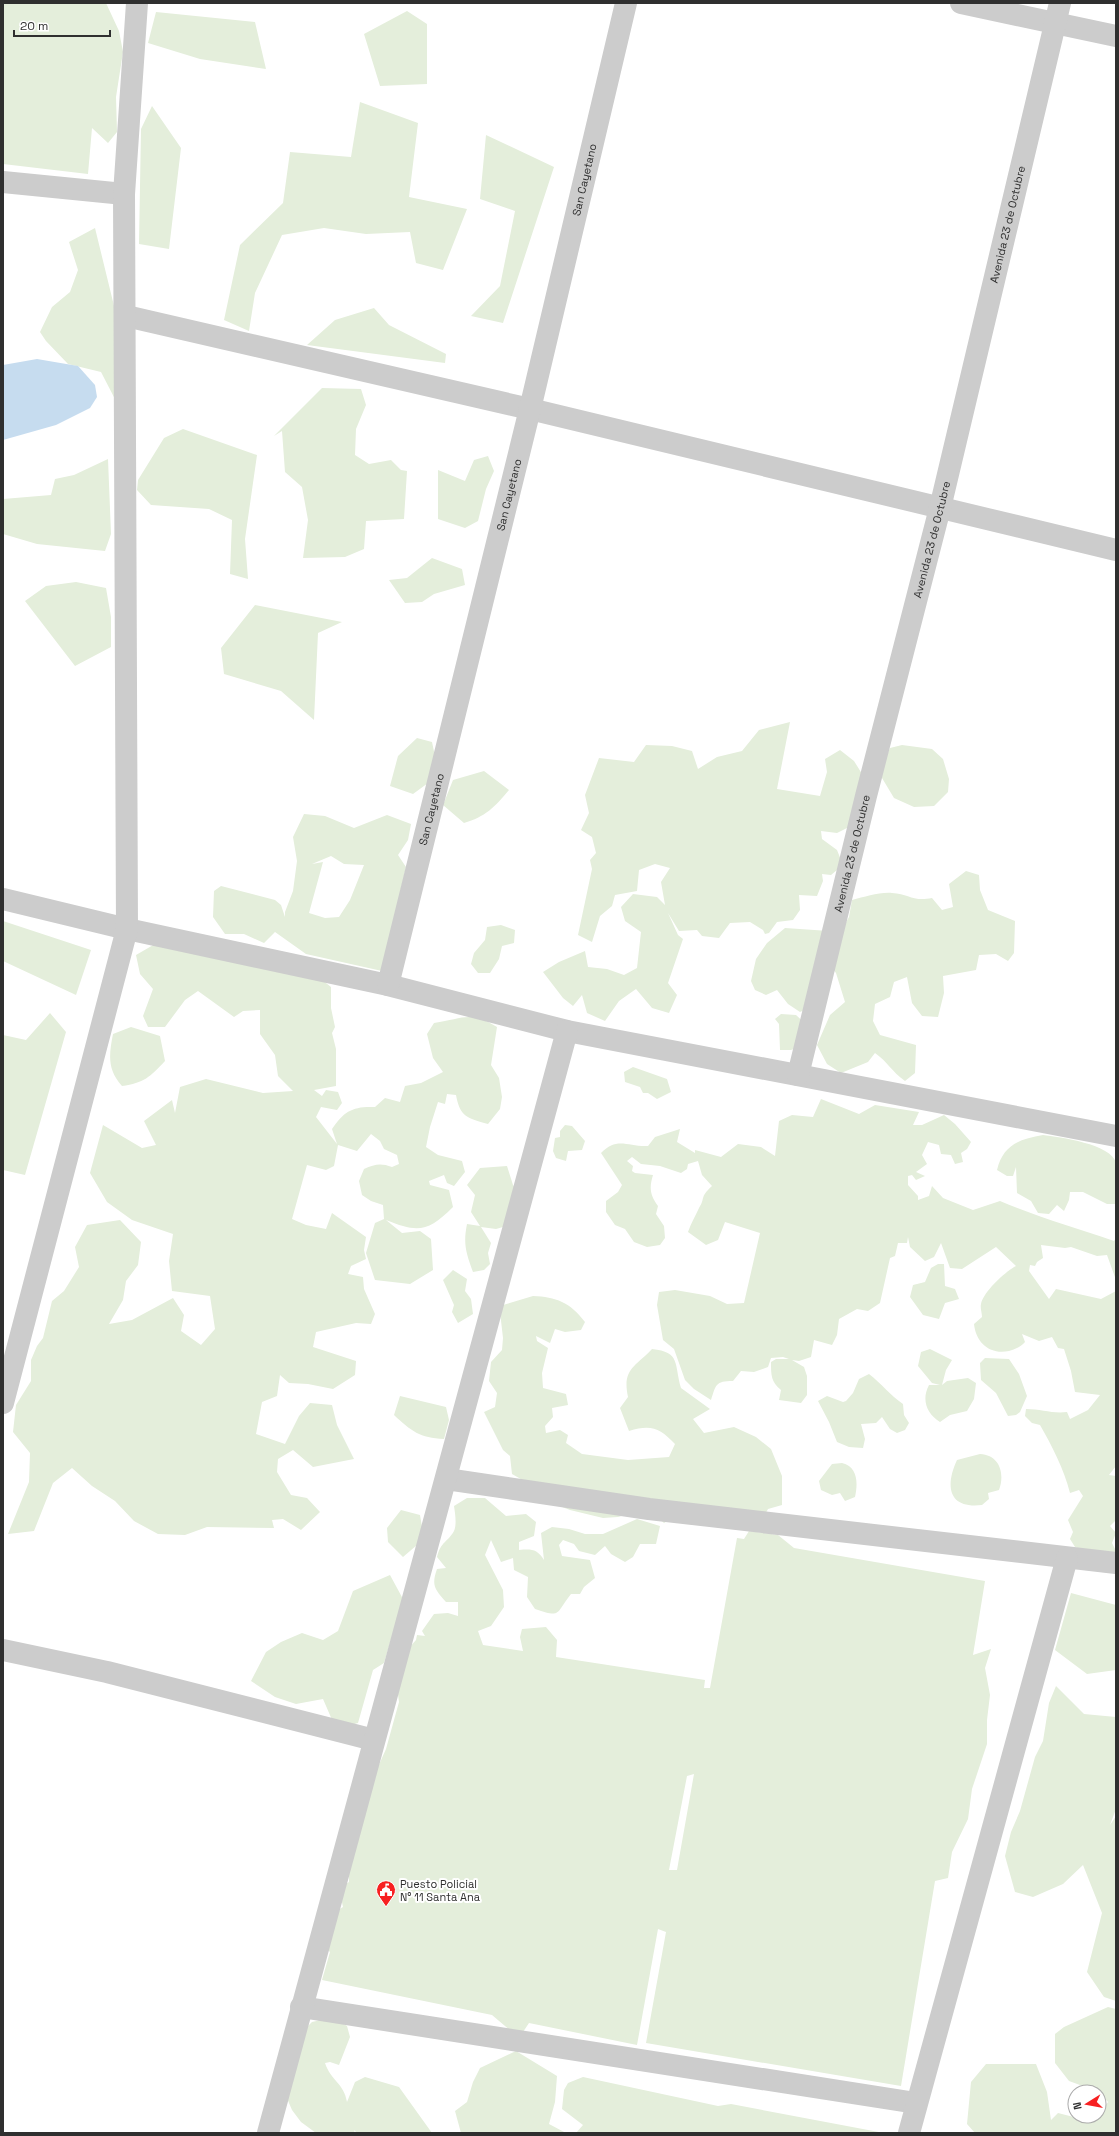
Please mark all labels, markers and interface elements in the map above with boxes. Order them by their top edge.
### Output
scale bar [14,12,110,38]
text: 20 m [20,18,48,34]
street label: San Cayetano [569,142,600,217]
street label: Avenida 23 de Octubre [987,164,1028,285]
street label: San Cayetano [493,457,525,532]
street label: Avenida 23 de Octubre [910,480,953,599]
street label: San Cayetano [416,772,447,847]
street label: Avenida 23 de Octubre [831,793,873,914]
place label: Puesto Policial N° 11 Santa Ana [400,1877,481,1904]
public building icon: Puesto Policial N° 11 Santa Ana [375,1879,397,1907]
north arrow [1067,2084,1107,2124]
text: N [1070,2101,1085,2111]

